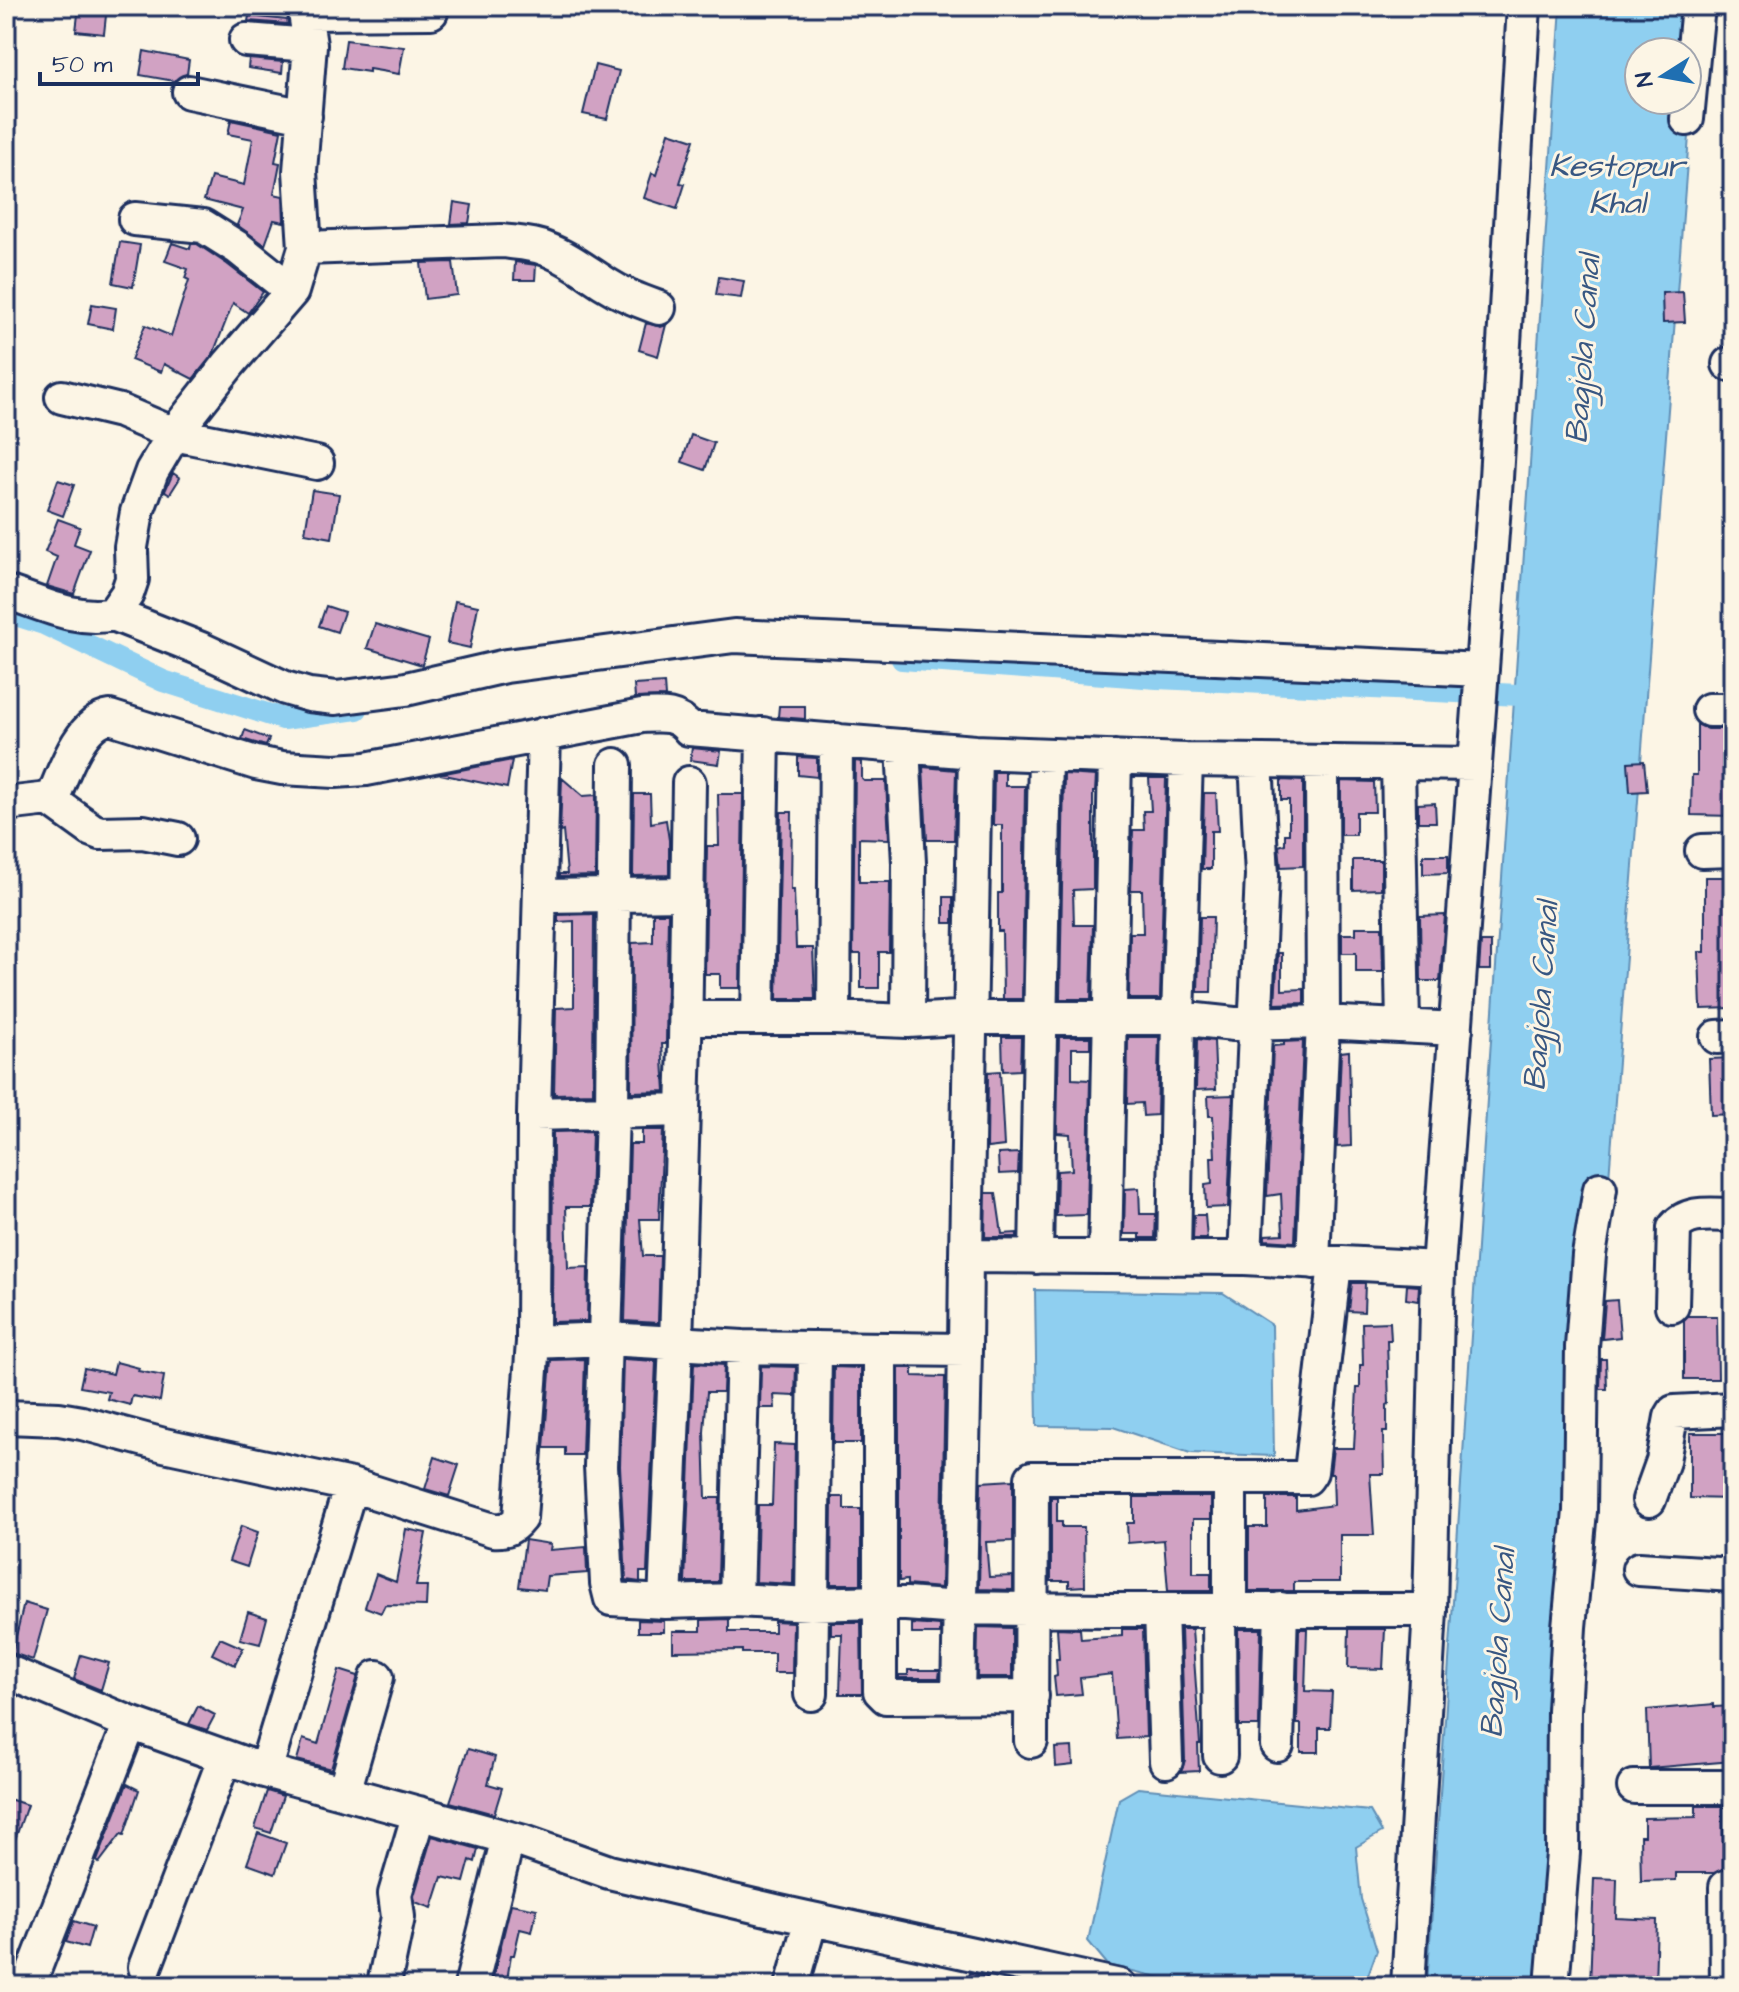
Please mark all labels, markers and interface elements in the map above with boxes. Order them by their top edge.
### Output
scale bar [40,36,198,86]
north arrow [1623,36,1703,116]
text: 50 m [52,48,113,82]
text: N [1628,70,1661,89]
water label: Kestopur Khal [1549,144,1688,226]
water label: Bagjola Canal [1554,249,1614,445]
water label: Bagjola Canal [1512,896,1572,1092]
water label: Bagjola Canal [1469,1543,1529,1739]

